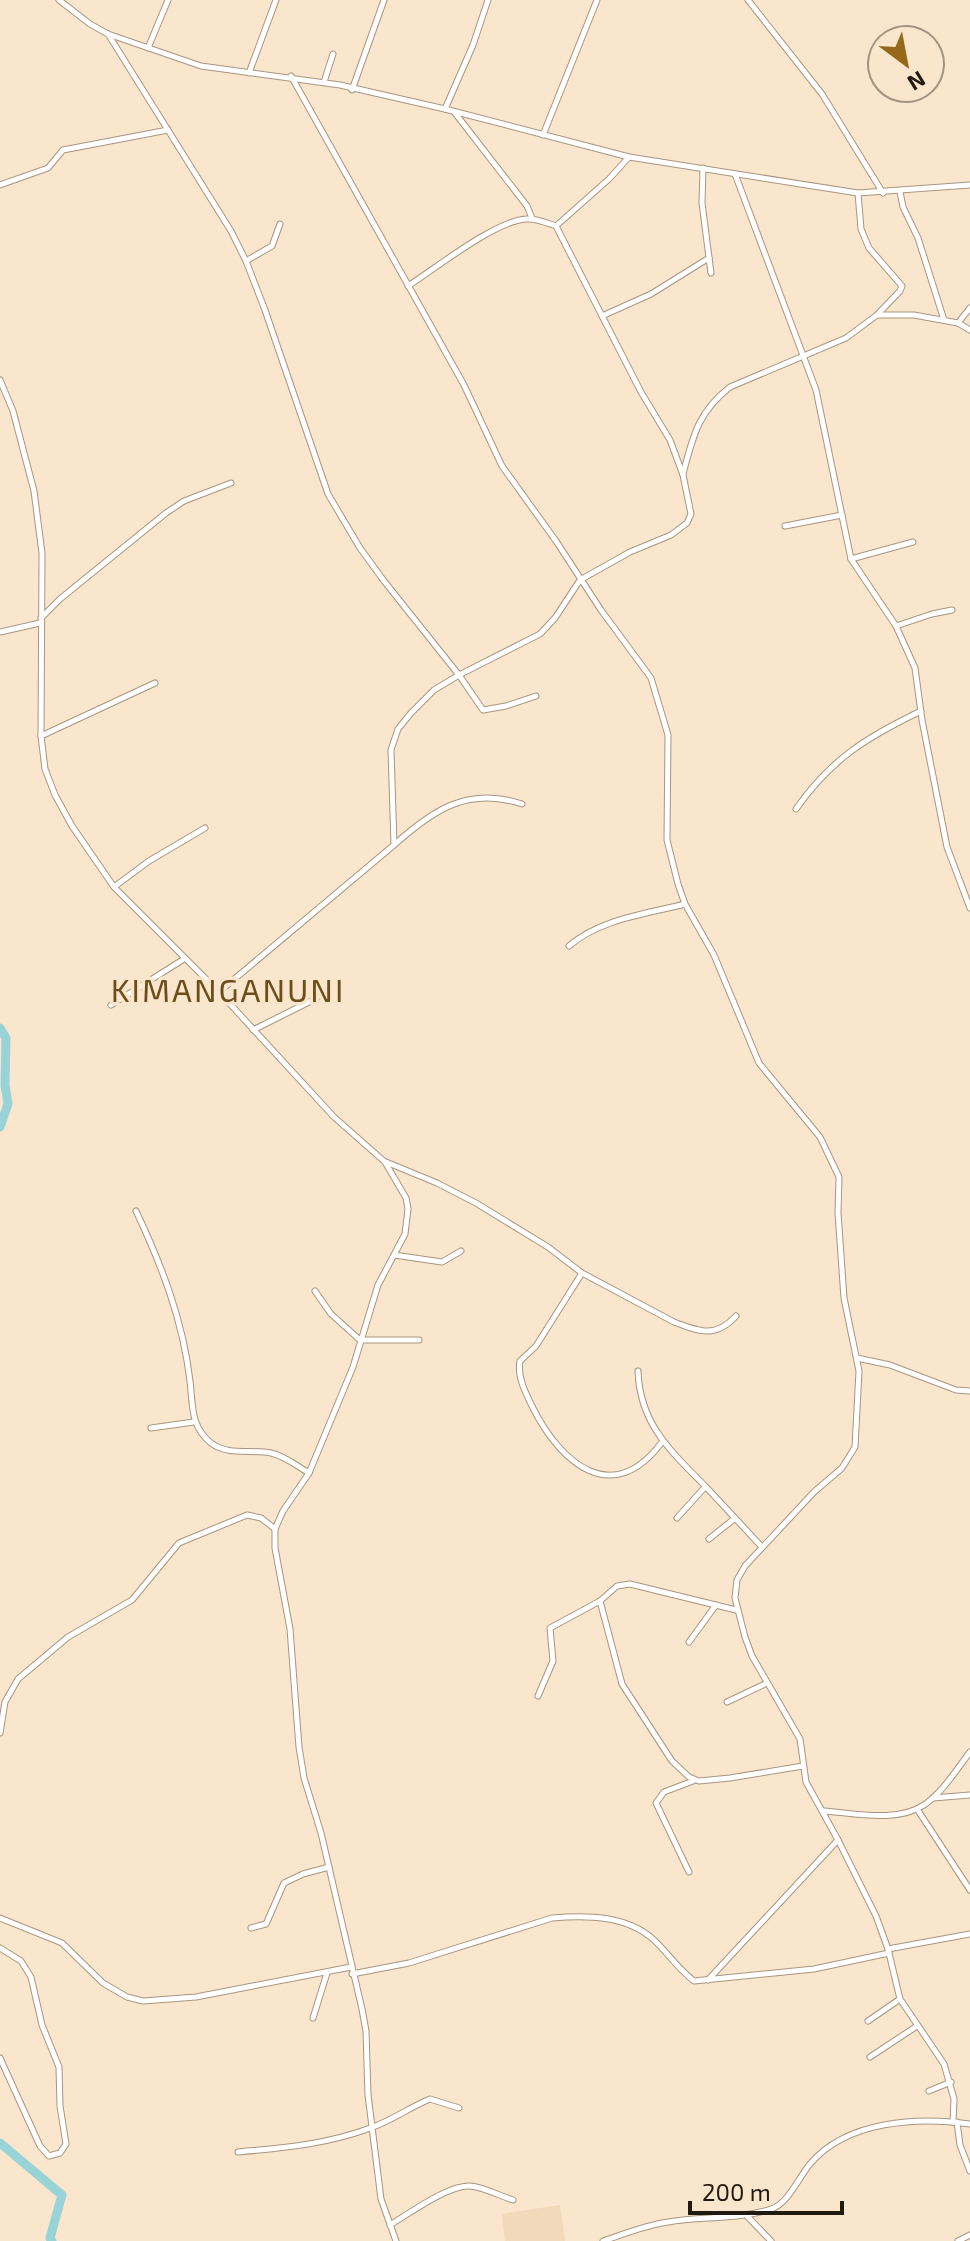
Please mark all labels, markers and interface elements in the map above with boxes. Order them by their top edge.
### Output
north arrow [866,24,946,104]
text: N [904,67,931,97]
district label: KIMANGANUNI [111,970,345,1008]
scale bar [690,2165,842,2215]
text: 200 m [702,2177,771,2206]

